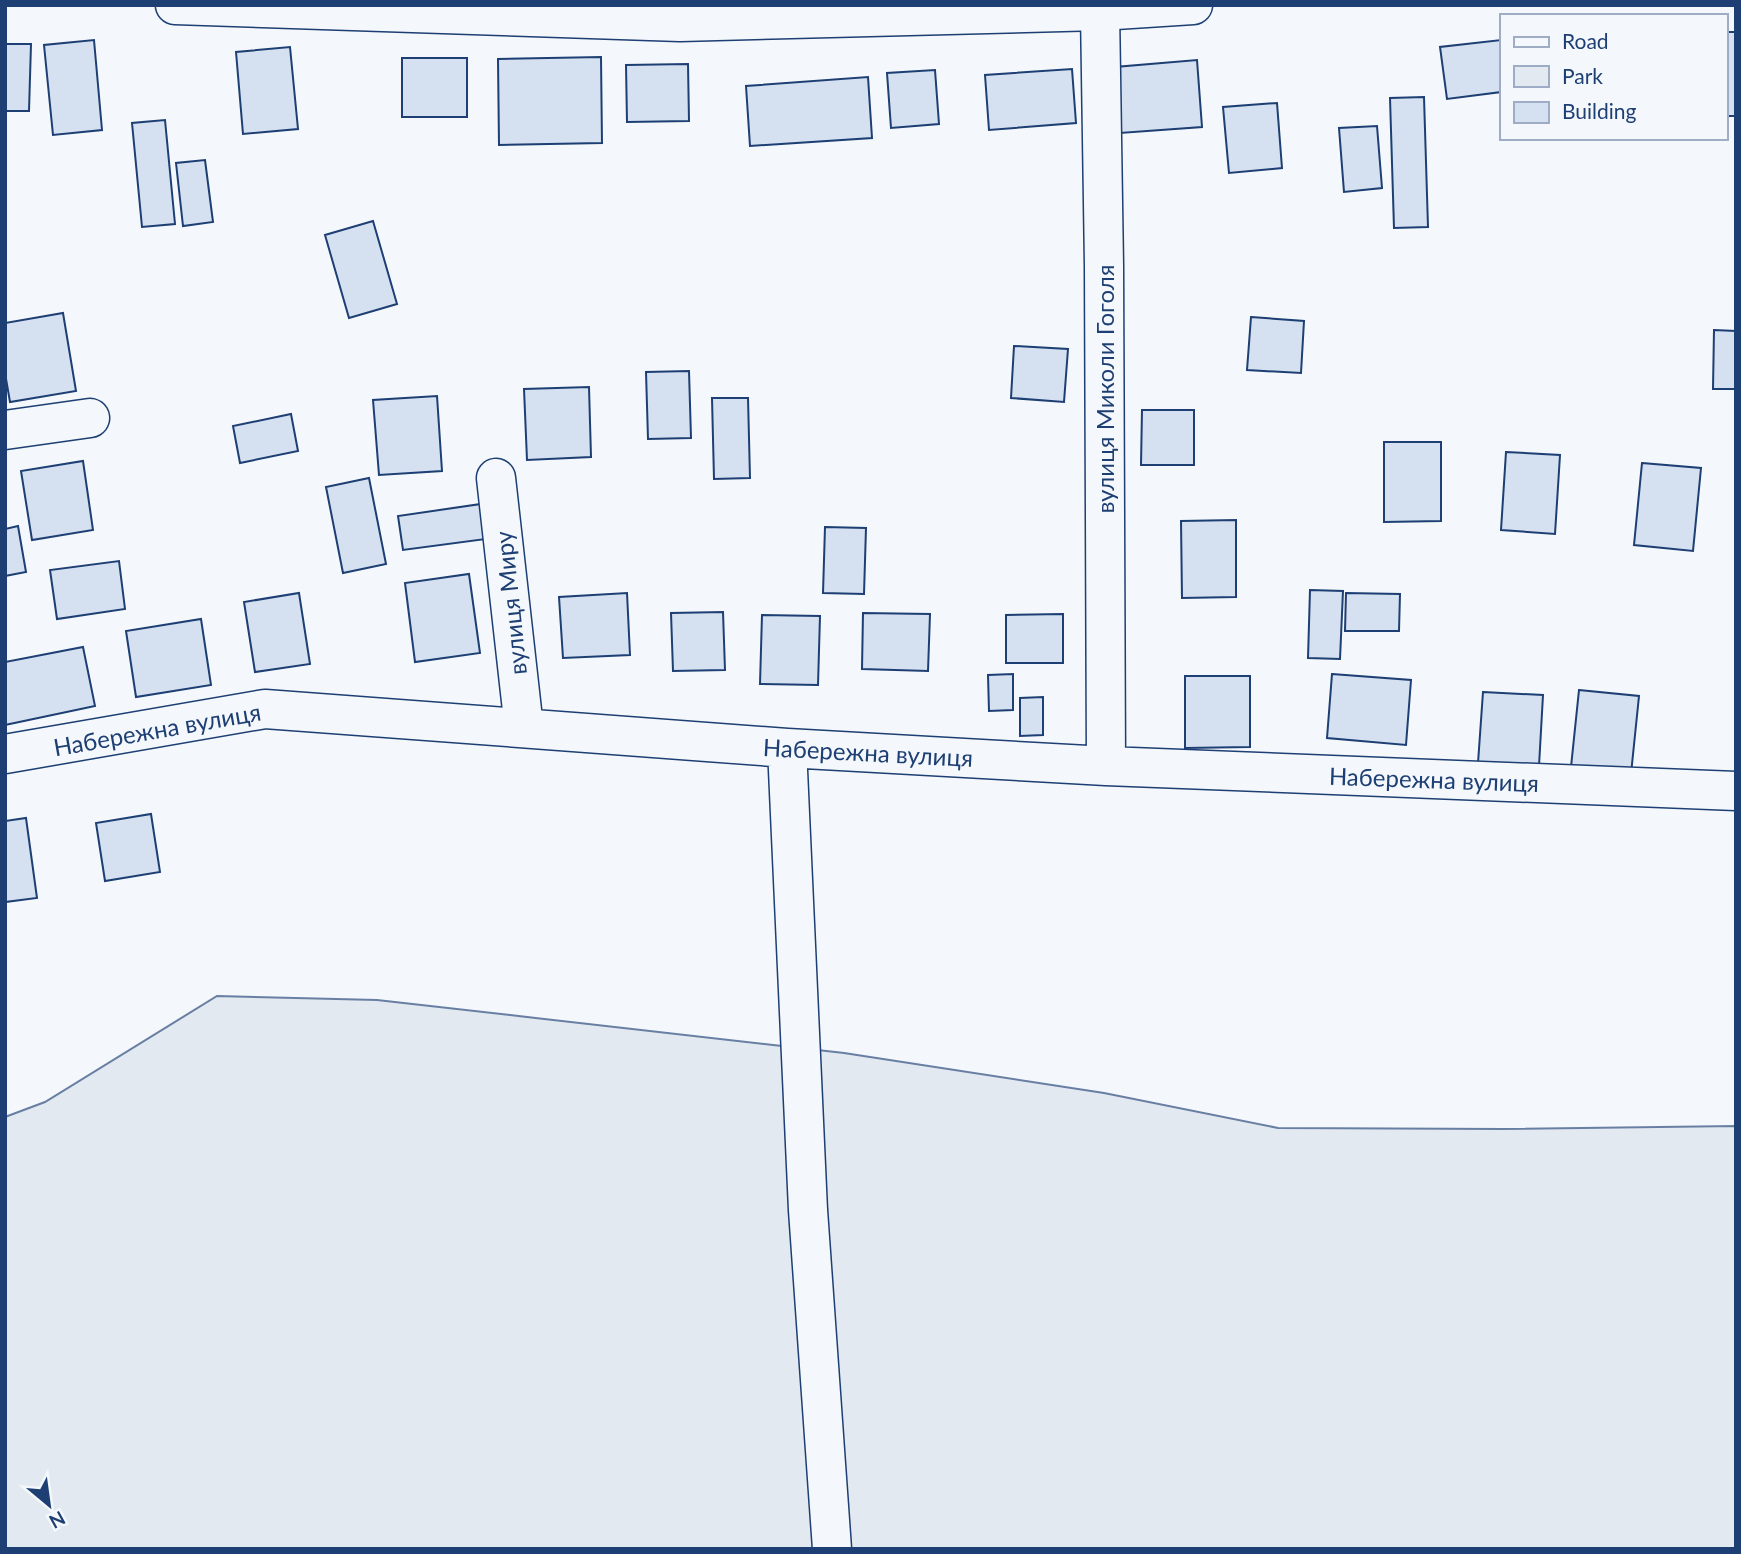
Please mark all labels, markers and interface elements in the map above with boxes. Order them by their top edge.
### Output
legend [1500,14,1727,140]
text: Road [1562,28,1609,53]
text: Park [1562,63,1603,88]
text: Building [1562,98,1637,123]
street label: вулиця Миколи Гоголя [1090,264,1119,514]
street label: вулиця Миру [488,529,532,676]
street label: Набережна вулиця [51,696,263,762]
street label: Набережна вулиця [762,732,974,772]
street label: Набережна вулиця [1328,761,1540,797]
north arrow [14,1470,84,1540]
text: N [46,1507,69,1534]

